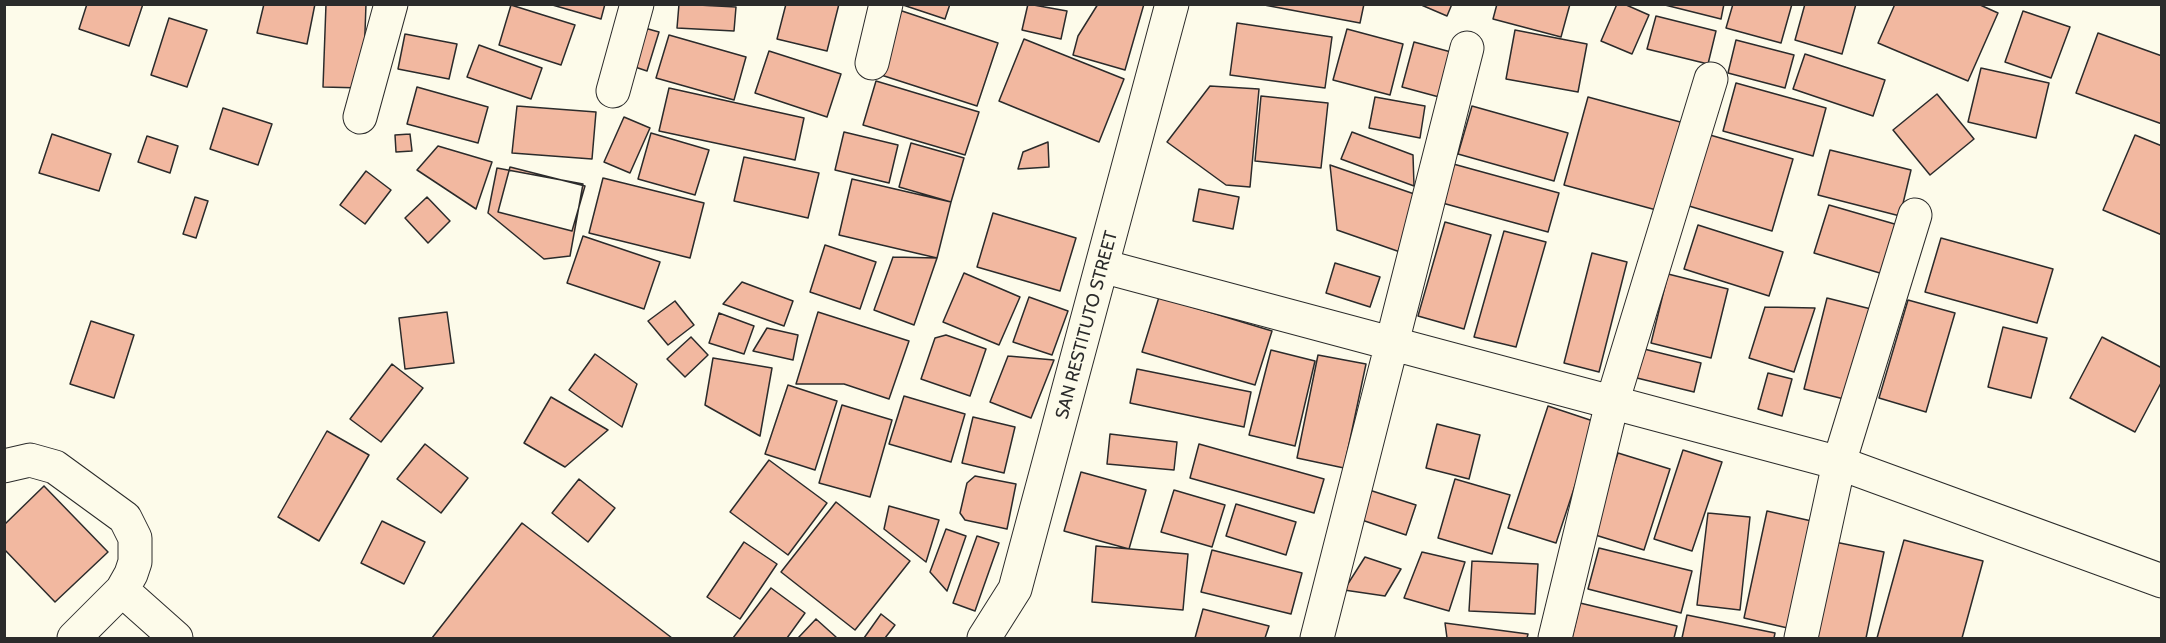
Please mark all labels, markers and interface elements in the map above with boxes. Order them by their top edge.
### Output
street label: SAN RESTITUTO STREET [1051,228,1123,422]

